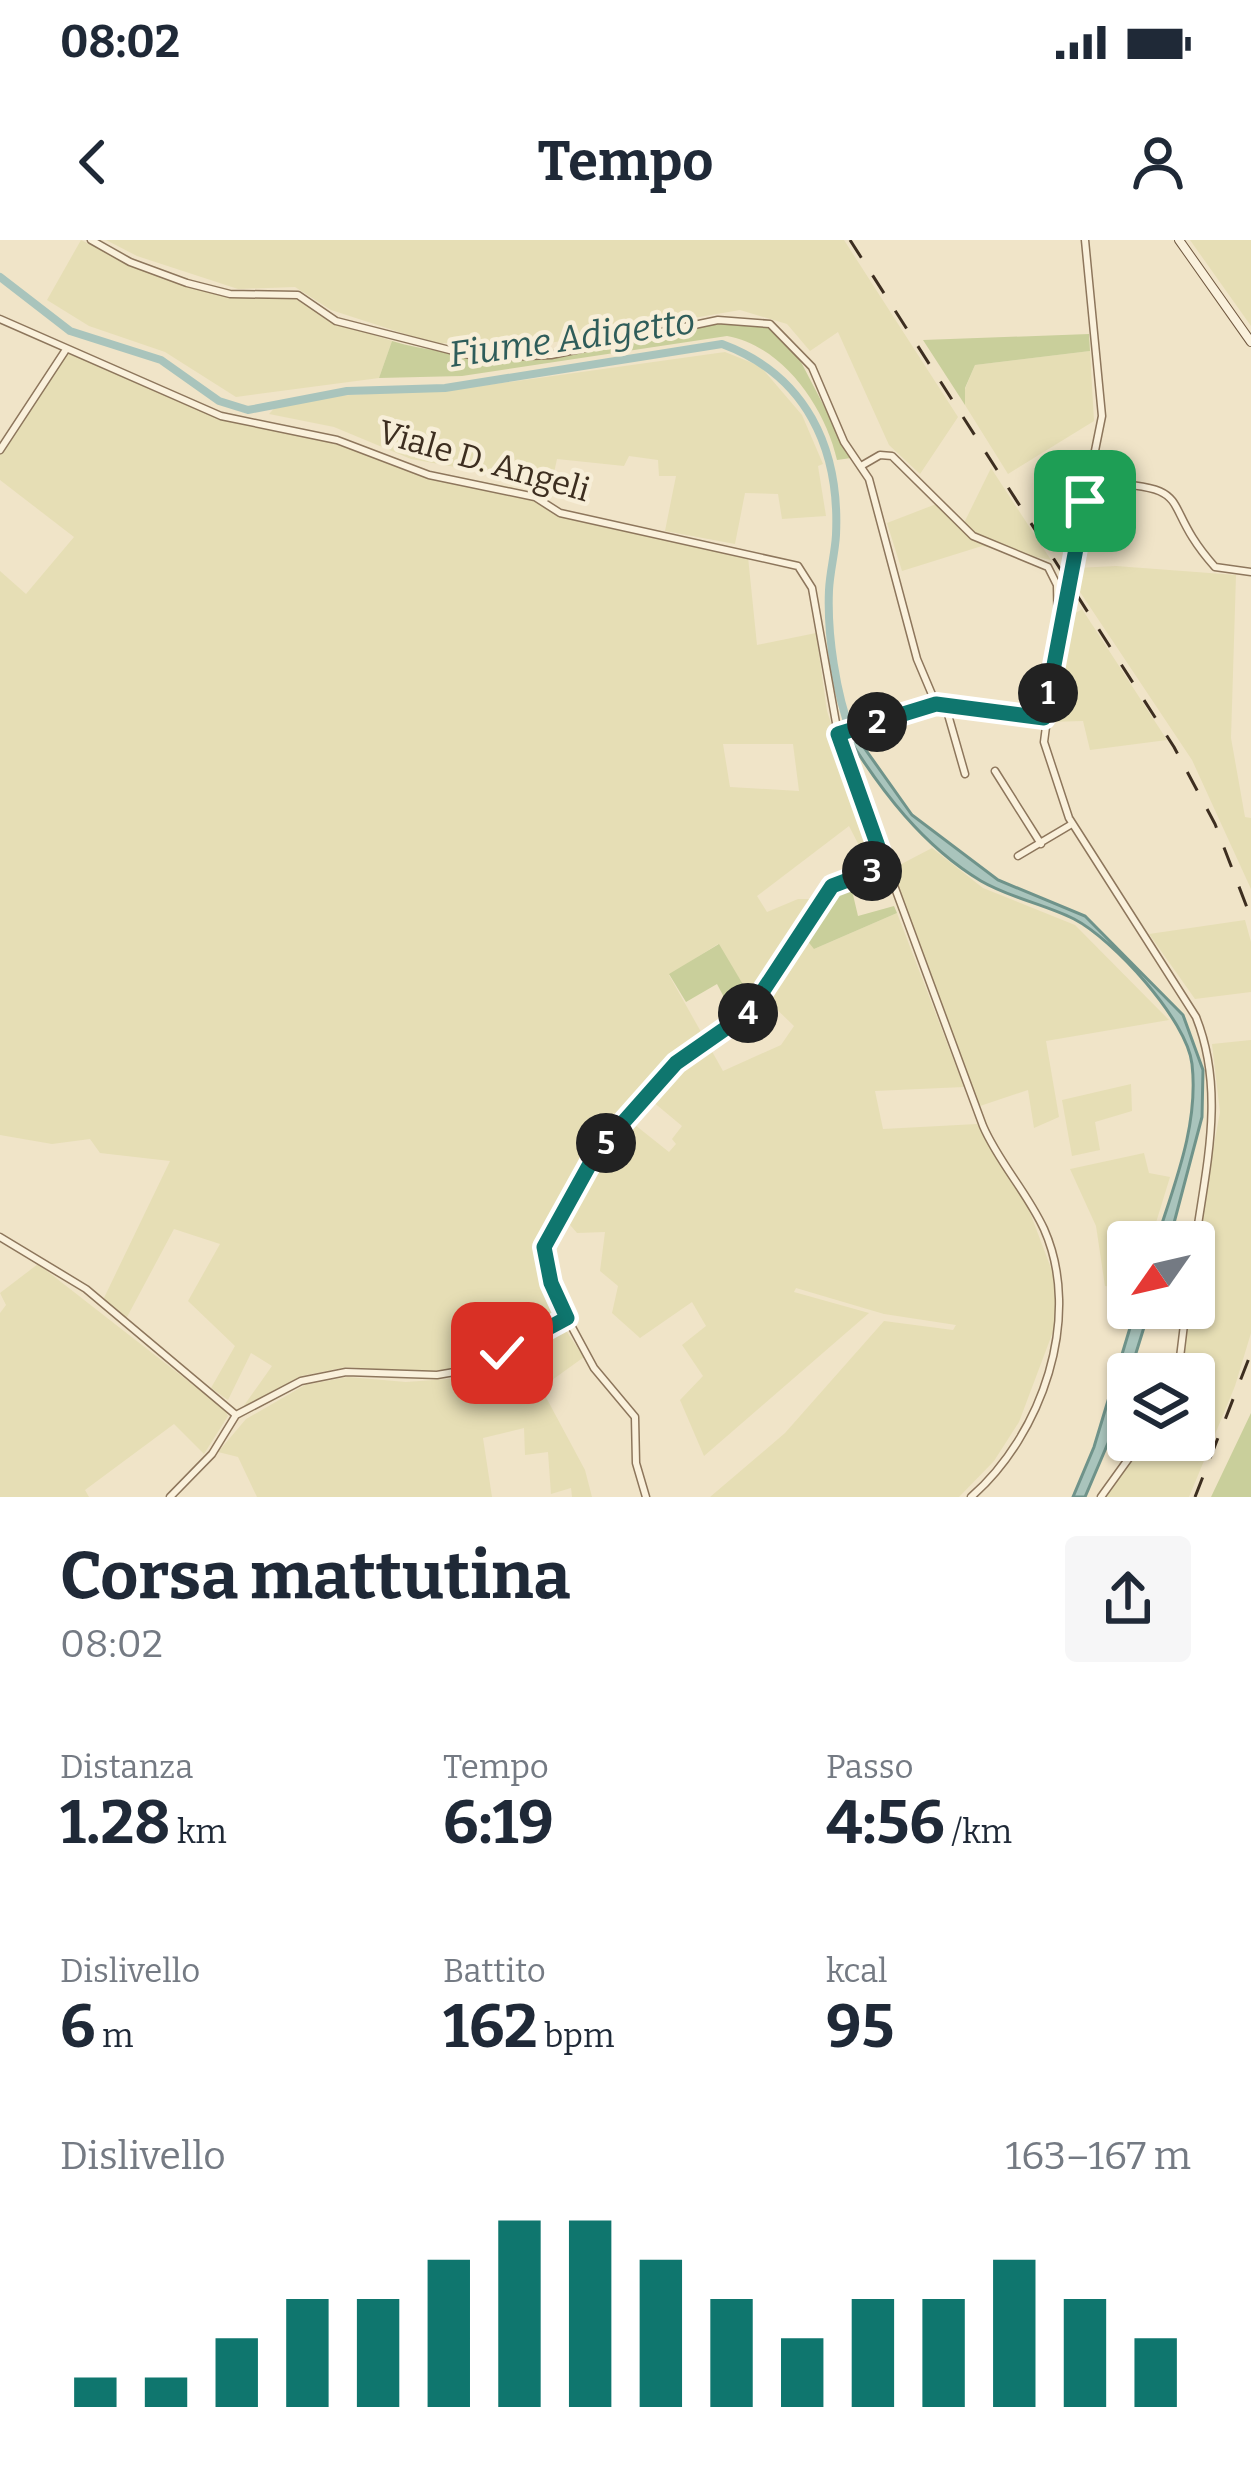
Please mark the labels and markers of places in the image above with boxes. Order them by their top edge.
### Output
pin [1034,450,1136,552]
pin: 1 [1018,663,1078,723]
pin: 2 [847,692,907,752]
pin: 3 [842,841,902,901]
pin: 4 [718,983,778,1043]
pin: 5 [576,1113,636,1173]
pin [451,1302,553,1404]

